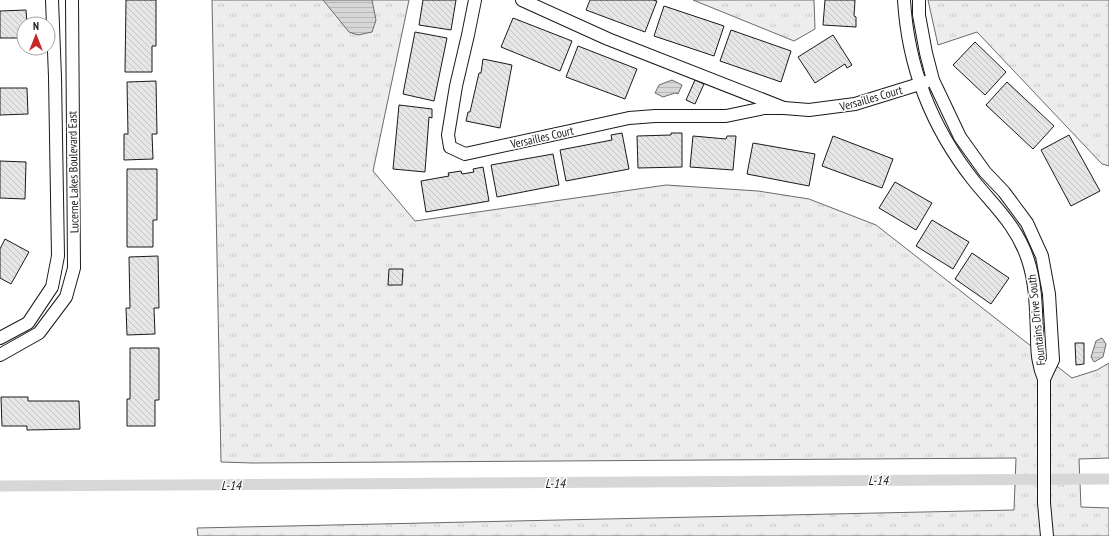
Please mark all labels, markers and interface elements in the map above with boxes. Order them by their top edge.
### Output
north arrow [16,16,56,56]
text: N [33,19,39,33]
street label: Versailles Court [837,82,905,114]
street label: Lucerne Lakes Boulevard East [64,110,82,233]
street label: Versailles Court [508,122,576,152]
street label: Fountains Drive South [1024,274,1048,366]
water label: L-14 [868,472,889,489]
water label: L-14 [545,475,566,492]
water label: L-14 [221,477,242,494]

